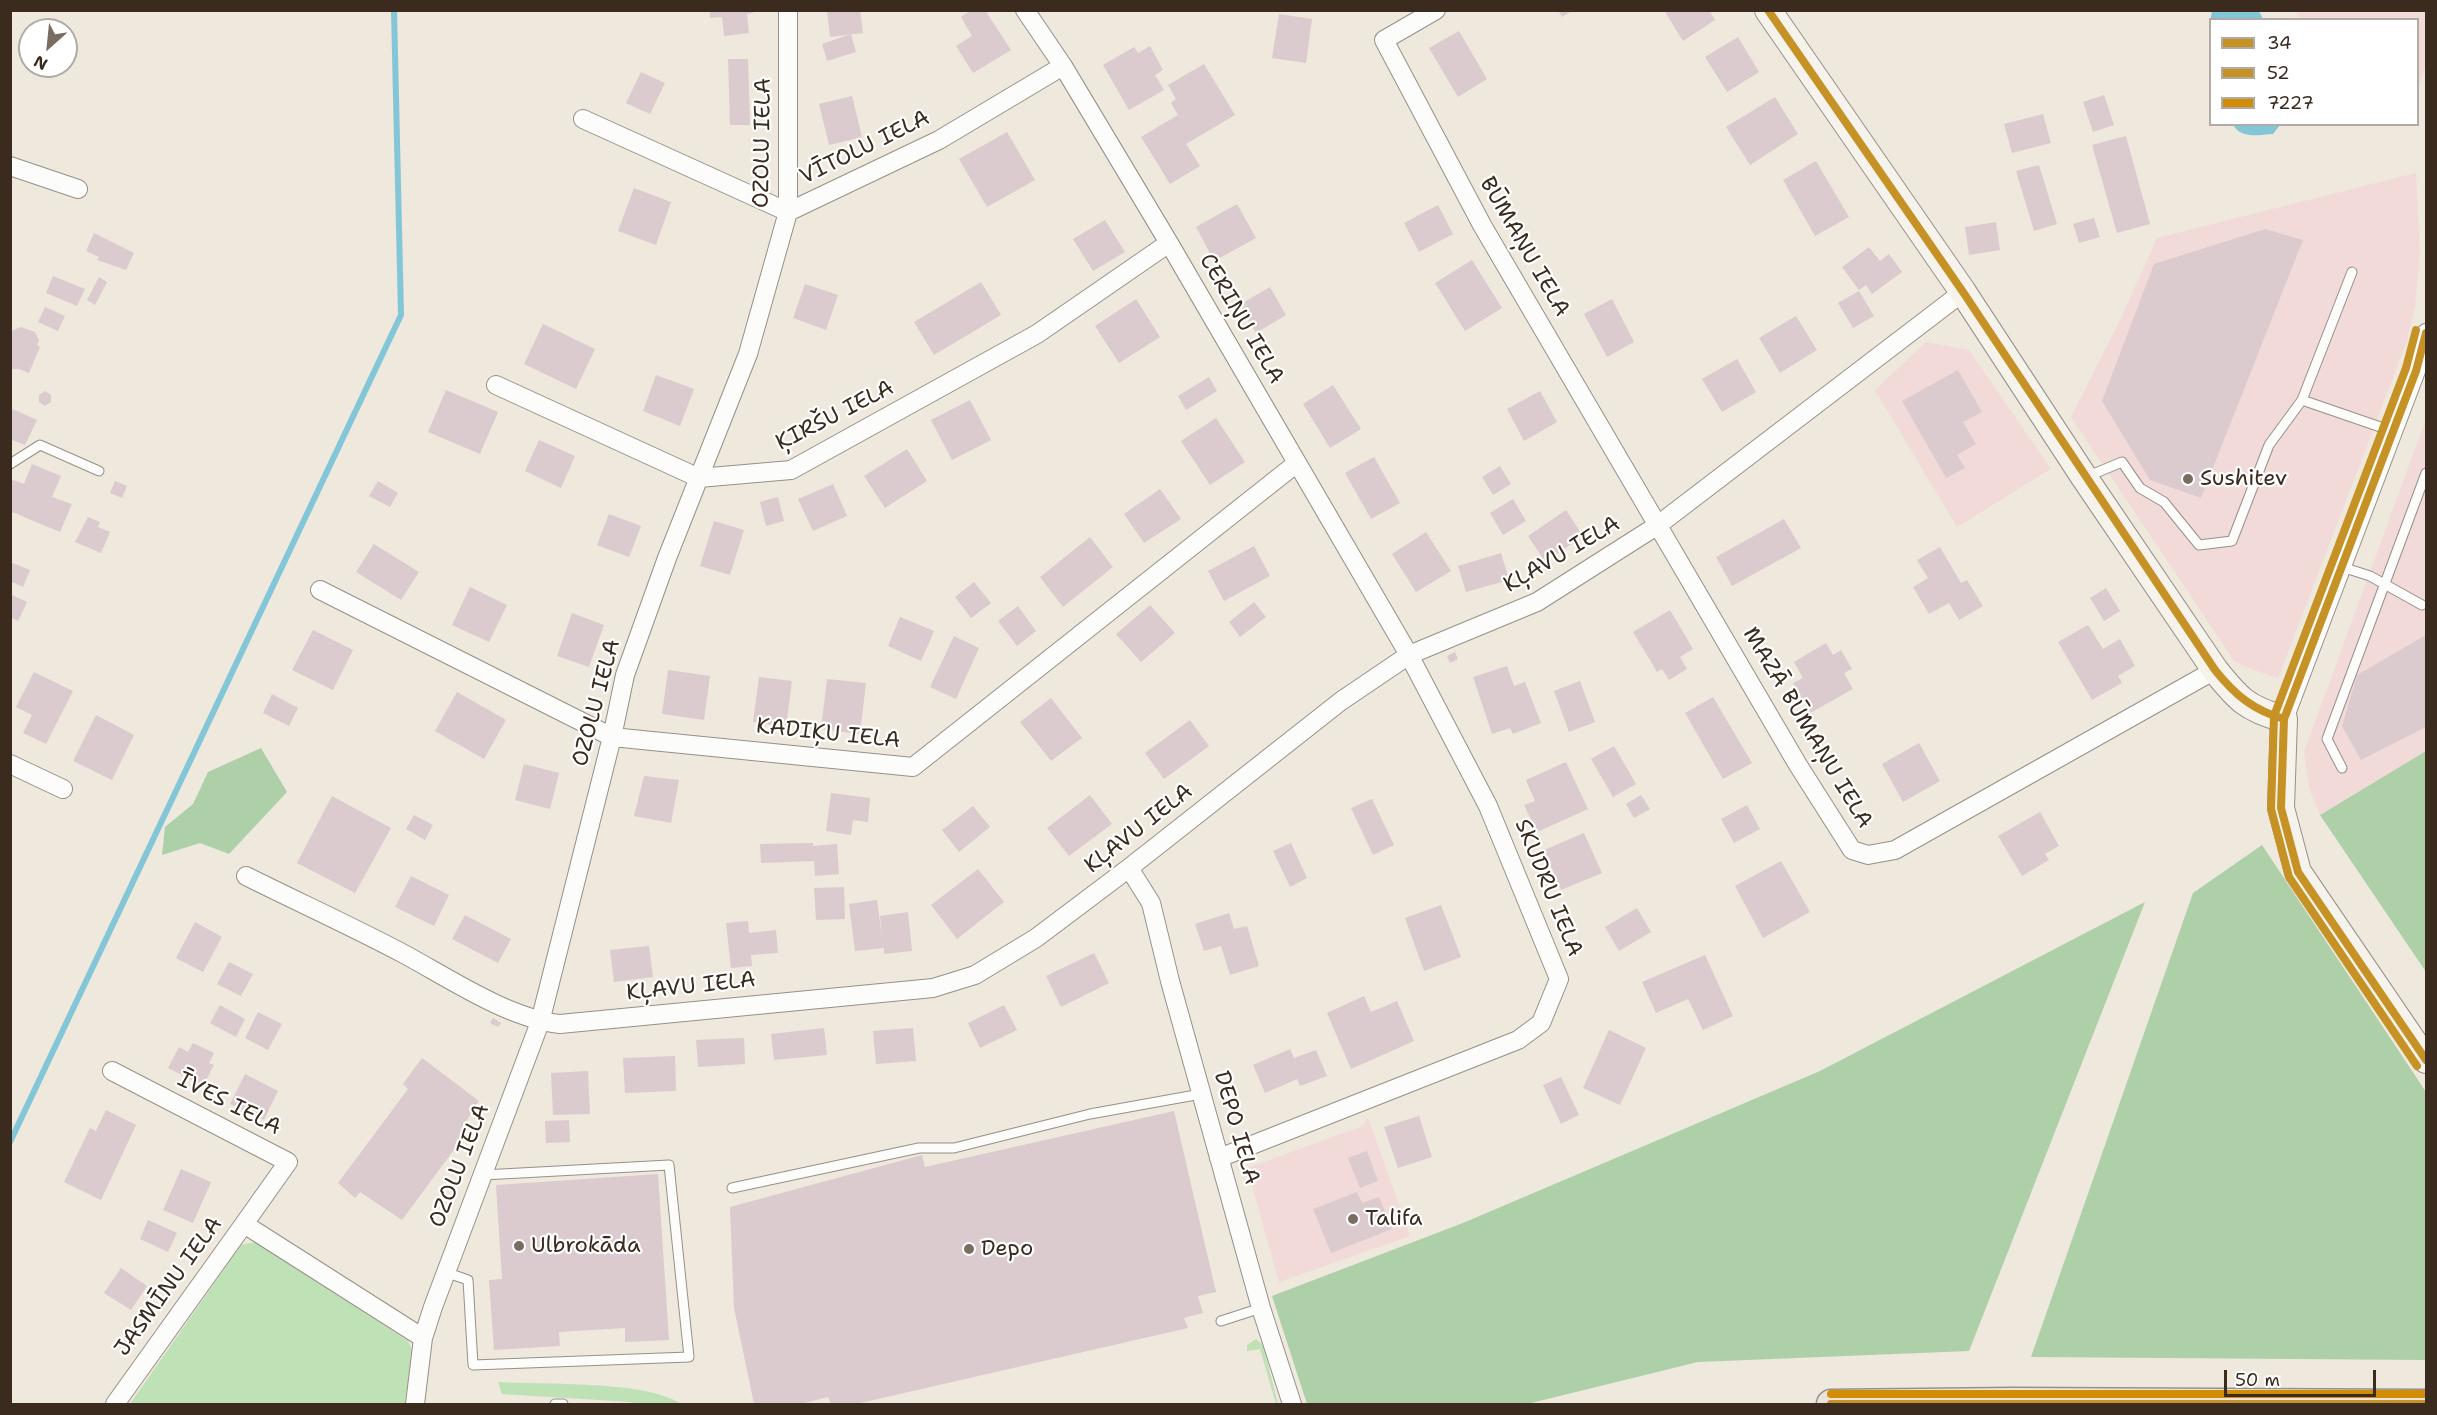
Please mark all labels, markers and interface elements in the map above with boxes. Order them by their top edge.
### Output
north arrow [18,18,78,78]
legend [2209,18,2419,126]
text: 34 [2267,31,2292,55]
text: N [30,50,51,75]
text: 52 [2267,61,2290,85]
street label: OZOLU IELA [749,78,777,208]
text: 7227 [2267,91,2314,115]
street label: VĪTOLU IELA [796,105,934,191]
street label: BŪMAŅU IELA [1473,173,1575,321]
street label: CERIŅU IELA [1193,249,1289,389]
street label: ĶIRŠU IELA [772,375,898,457]
place label: Sushitev [2200,466,2287,492]
marker: Sushitev [2181,472,2195,486]
street label: KĻAVU IELA [1499,511,1625,599]
street label: MAZĀ BŪMAŅU IELA [1737,623,1877,833]
street label: OZOLU IELA [567,637,627,769]
street label: KADIĶU IELA [755,713,901,755]
street label: KĻAVU IELA [1080,779,1198,879]
street label: SKUDRU IELA [1508,815,1588,961]
street label: KĻAVU IELA [625,967,757,1007]
street label: ĪVES IELA [173,1067,285,1141]
street label: DEPO IELA [1207,1068,1265,1188]
street label: OZOLU IELA [424,1100,496,1232]
place label: Talifa [1365,1206,1422,1232]
street label: JASMĪNU IELA [110,1212,228,1362]
marker: Talifa [1346,1212,1360,1226]
place label: Ulbrokāda [531,1233,641,1259]
place label: Depo [981,1236,1033,1262]
marker: Ulbrokāda [512,1239,526,1253]
marker: Depo [962,1242,976,1256]
scale bar [2227,1358,2378,1396]
text: 50 m [2235,1368,2280,1392]

